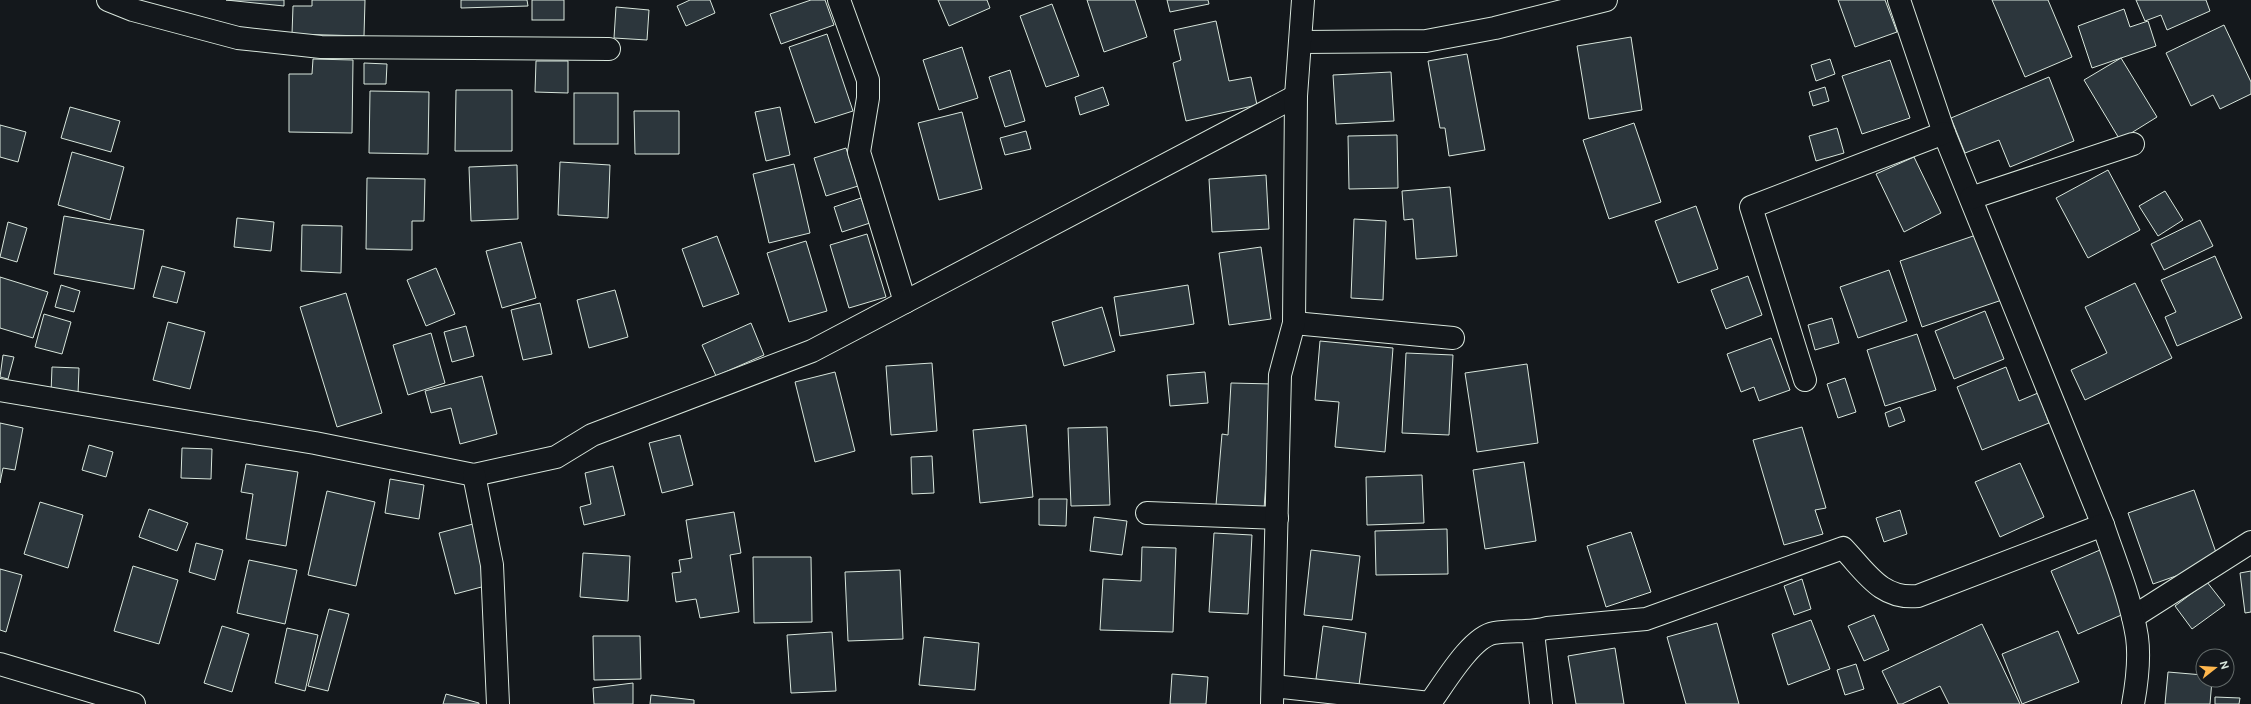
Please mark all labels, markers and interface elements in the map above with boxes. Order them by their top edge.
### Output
north arrow [2195,648,2235,688]
text: N [2218,659,2232,671]

